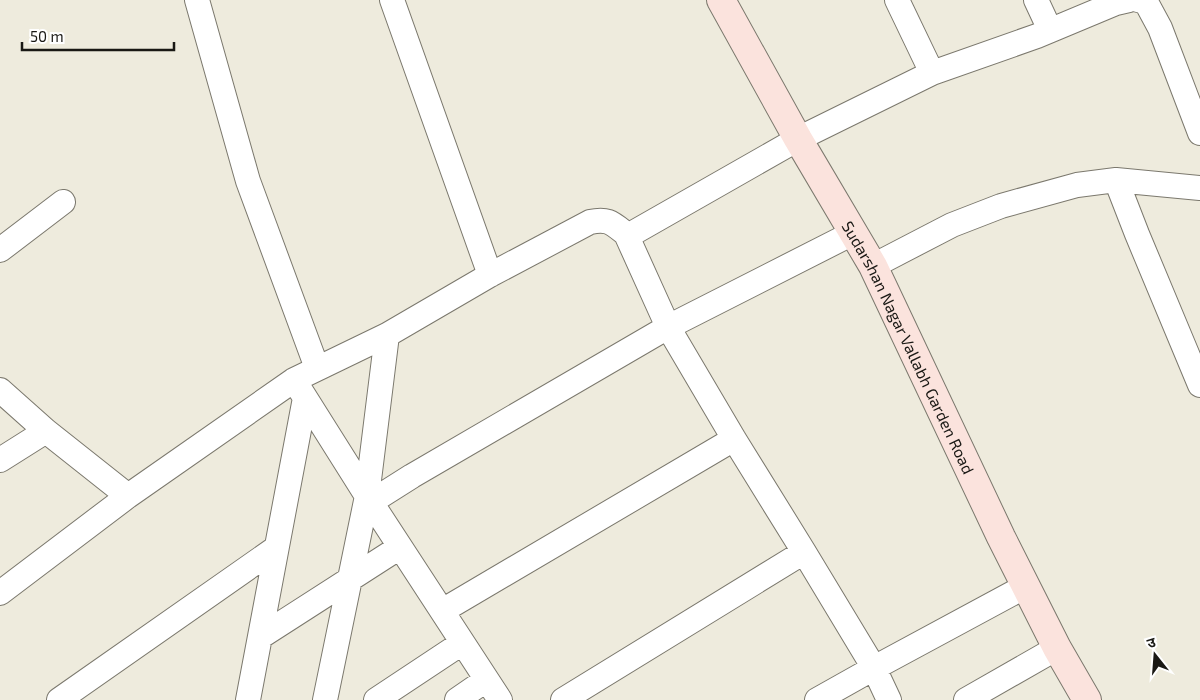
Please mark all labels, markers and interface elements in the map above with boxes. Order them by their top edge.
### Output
scale bar [22,20,175,52]
text: 50 m [30,27,64,45]
street label: Sudarshan Nagar Vallabh Garden Road [839,217,979,477]
north arrow [1130,630,1180,680]
text: उ [1145,633,1158,651]

